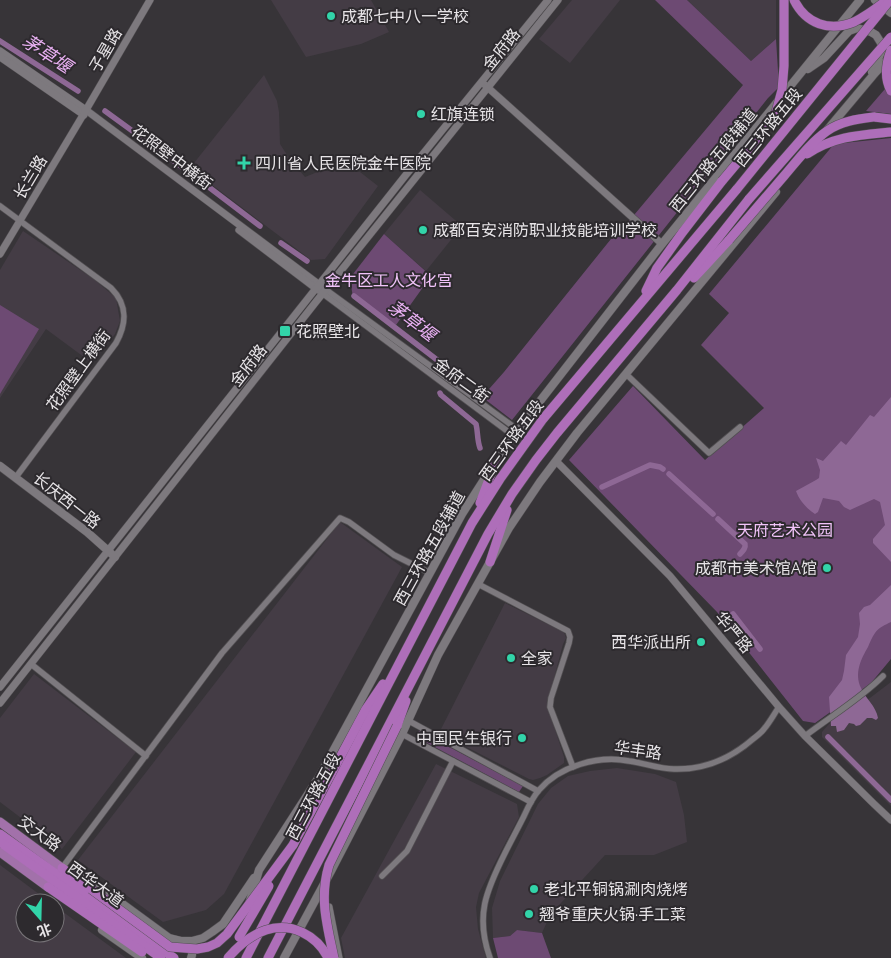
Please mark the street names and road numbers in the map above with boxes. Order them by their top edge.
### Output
street label: 子星路 [84,24,126,76]
street label: 金府路 [478,24,524,74]
street label: 西三环路五段 [730,83,806,171]
street label: 西三环路五段辅道 [665,104,761,216]
street label: 花照壁中横街 [128,120,216,194]
street label: 长兰路 [9,151,51,203]
street label: 花照壁上横街 [42,325,114,415]
street label: 金府路 [225,340,271,390]
street label: 金府二街 [430,353,494,407]
street label: 西三环路五段 [475,395,547,485]
street label: 长庆西一路 [29,467,105,533]
street label: 西三环路五段辅道 [389,487,469,609]
street label: 华严路 [711,607,757,657]
street label: 华丰路 [613,737,663,763]
street label: 西三环路五段 [282,749,344,843]
street label: 交大路 [15,811,65,855]
street label: 西华大道 [64,857,128,911]

